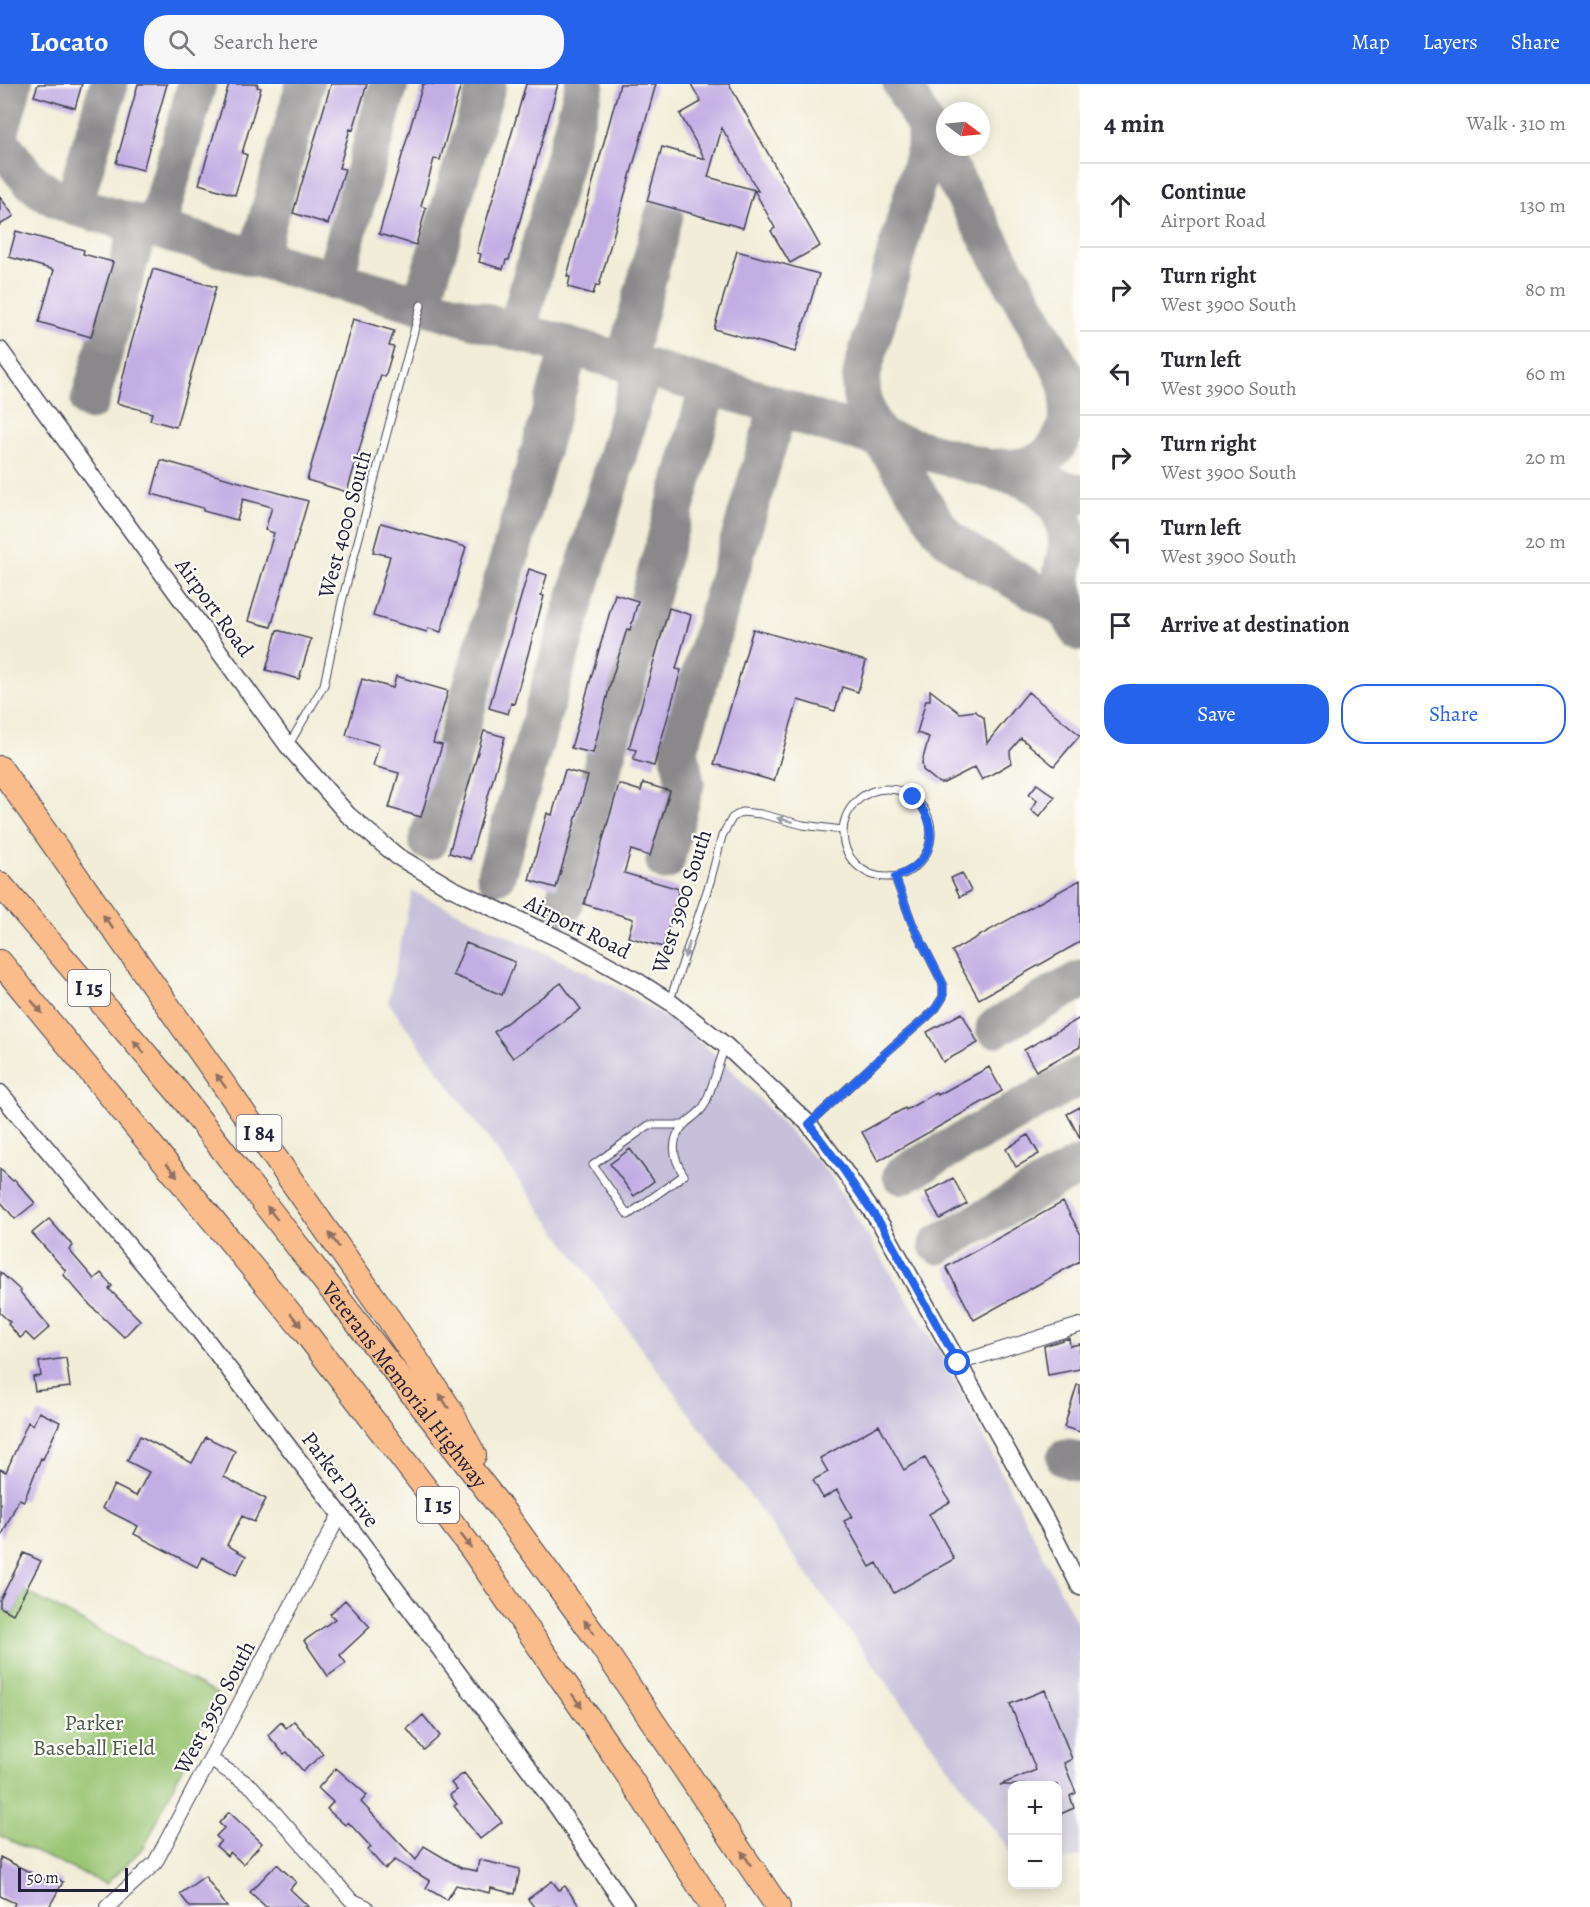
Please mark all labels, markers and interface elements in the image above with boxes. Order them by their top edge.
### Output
search box [144,15,564,69]
text: Locato [30,23,108,61]
icon: search [165,26,198,59]
text: Search here [213,27,318,57]
text: Map [1351,28,1390,56]
text: Layers [1423,28,1478,56]
text: Share [1511,28,1560,56]
north arrow [936,102,990,156]
text: 4 min [1104,106,1165,141]
text: Walk · 310 m [1467,110,1566,137]
text: Continue [1161,177,1246,207]
icon: ahead [1104,189,1137,222]
text: 130 m [1520,192,1566,219]
text: Airport Road [1161,207,1266,234]
text: Turn right [1161,261,1257,291]
icon: right [1104,273,1137,306]
text: 80 m [1525,276,1566,303]
text: West 3900 South [1161,291,1297,318]
text: Turn left [1161,345,1241,375]
icon: left [1104,357,1137,390]
text: 60 m [1526,360,1566,387]
text: West 3900 South [1161,375,1297,402]
text: Turn right [1161,429,1257,459]
icon: right [1104,441,1137,474]
text: 20 m [1525,444,1566,471]
street label: West 4000 South [311,447,379,602]
text: West 3900 South [1161,459,1297,486]
text: Turn left [1161,513,1241,543]
icon: left [1104,525,1137,558]
text: 20 m [1525,528,1566,555]
text: West 3900 South [1161,543,1297,570]
street label: Airport Road [168,551,260,663]
icon: arrive [1104,609,1137,642]
text: Arrive at destination [1161,610,1350,640]
button: Save [1104,684,1329,744]
button: Share [1341,684,1566,744]
route end [899,783,925,809]
one-way arrow [776,814,794,824]
street label: West 3900 South [644,825,719,978]
street label: Airport Road [518,887,636,967]
one-way arrow [102,914,114,930]
one-way arrow [682,941,691,959]
road number: I 15 [68,970,110,1006]
one-way arrow [31,999,44,1015]
one-way arrow [133,1039,146,1055]
one-way arrow [216,1073,228,1088]
road number: I 84 [236,1115,282,1151]
one-way arrow [165,1162,178,1178]
one-way arrow [266,1206,278,1221]
one-way arrow [328,1232,340,1248]
street label: Veterans Memorial Highway [314,1275,494,1495]
one-way arrow [289,1312,302,1328]
route start [944,1349,970,1375]
one-way arrow [439,1393,450,1409]
street label: Parker Drive [294,1425,386,1534]
road number: I 15 [417,1487,459,1523]
one-way arrow [460,1533,472,1549]
one-way arrow [583,1620,595,1636]
street label: West 3950 South [167,1635,263,1780]
one-way arrow [571,1693,583,1709]
park label: Parker Baseball Field [33,1708,156,1763]
map controls [1008,1781,1062,1889]
button: + [1008,1781,1062,1835]
button: − [1008,1835,1062,1889]
one-way arrow [741,1850,752,1866]
scale bar [18,1865,128,1892]
text: 50 m [27,1867,59,1889]

